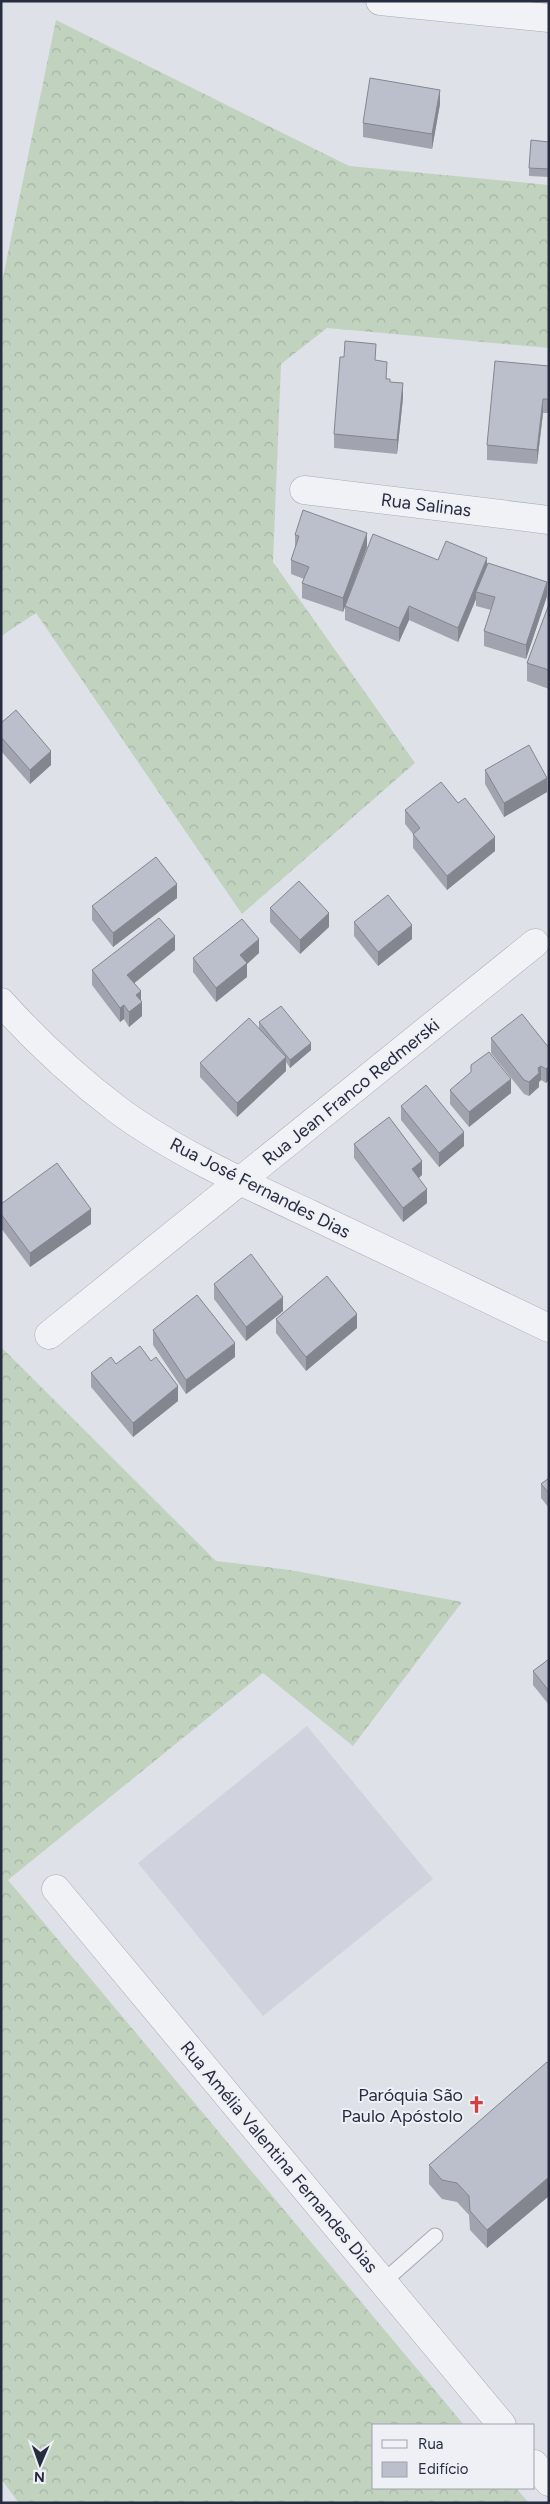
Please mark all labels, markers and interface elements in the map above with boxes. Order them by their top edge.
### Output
street label: Rua Salinas [380,489,472,521]
street label: Rua Jean Franco Redmerski [258,1014,444,1170]
street label: Rua José Fernandes Dias [166,1133,354,1243]
street label: Rua Amélia Valentina Fernandes Dias [176,2037,382,2277]
place label: Paróquia São Paulo Apóstolo [341,2084,463,2127]
church icon: Paróquia São Paulo Apóstolo [467,2095,487,2115]
legend [372,2424,535,2489]
text: Rua [418,2435,443,2453]
north arrow [15,2439,65,2489]
text: Edifício [418,2460,469,2478]
text: N [34,2468,45,2485]

